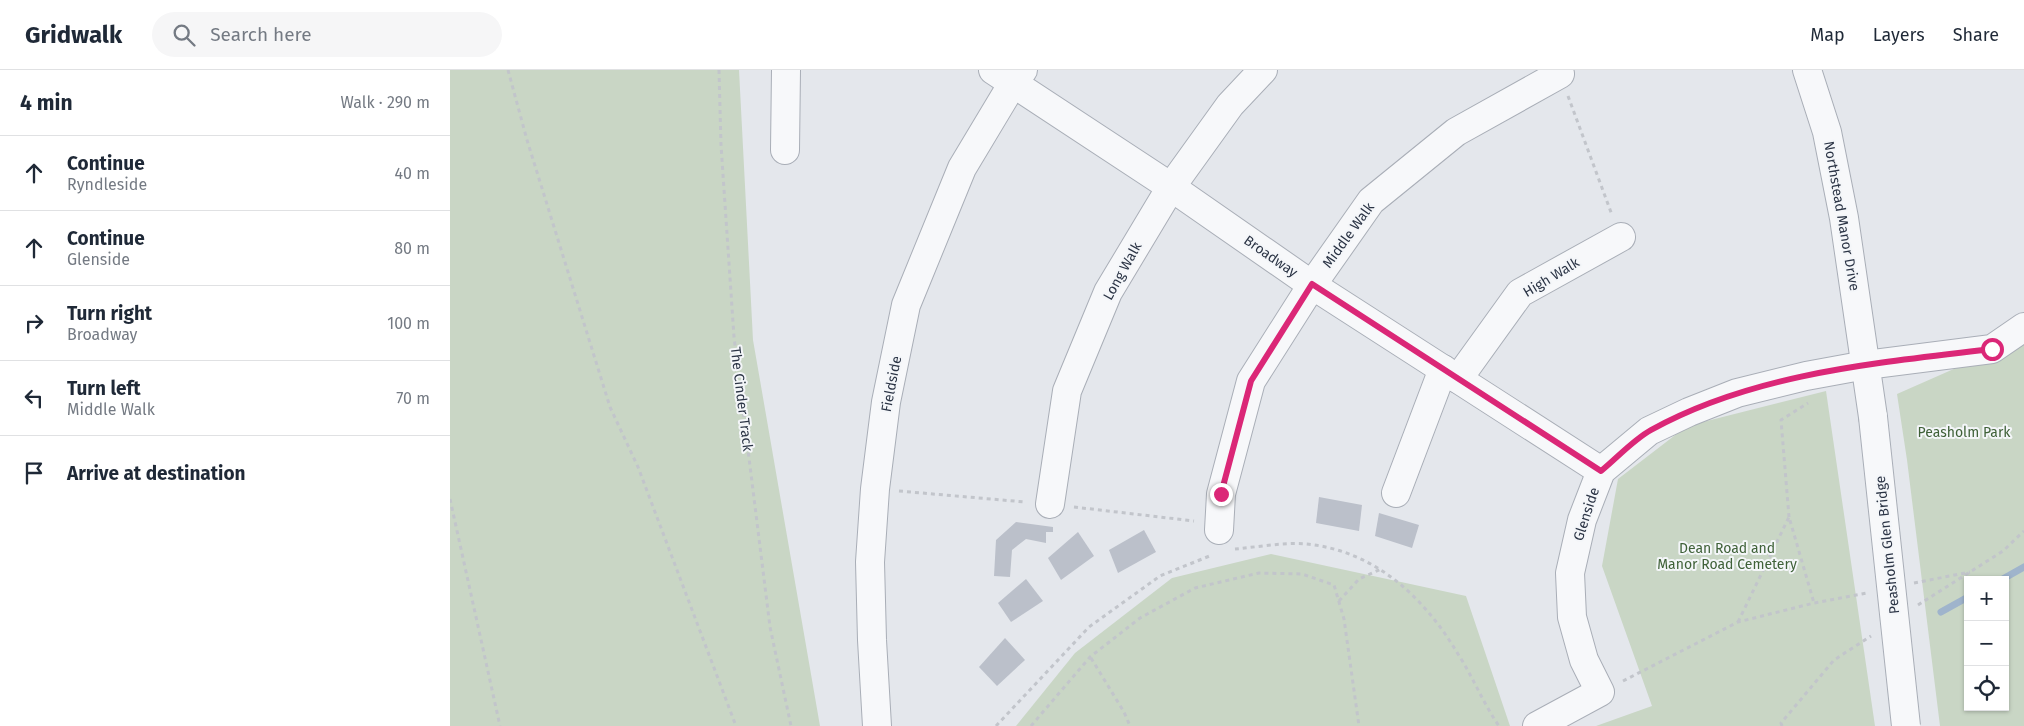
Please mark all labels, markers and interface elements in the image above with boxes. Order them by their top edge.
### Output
search box [152,12,502,57]
text: Gridwalk [25,21,122,49]
icon: search [170,21,198,49]
text: Search here [210,23,312,46]
text: Map [1810,24,1845,46]
text: Layers [1873,24,1925,46]
text: Share [1953,24,1999,46]
text: 4 min [20,90,73,116]
text: Walk · 290 m [340,93,430,112]
street label: Northstead Manor Drive [1820,140,1863,292]
text: Continue [67,152,145,175]
icon: ahead [20,159,48,187]
text: 40 m [395,164,430,183]
text: Ryndleside [67,175,147,194]
street label: Middle Walk [1319,199,1378,271]
text: Continue [67,227,145,250]
street label: Broadway [1241,232,1301,281]
icon: ahead [20,234,48,262]
street label: Long Walk [1100,238,1146,303]
text: 80 m [394,239,430,258]
text: Glenside [67,250,130,269]
street label: High Walk [1520,254,1583,301]
text: Turn right [67,302,152,325]
icon: right [20,309,48,337]
text: 100 m [387,314,430,333]
text: Broadway [67,325,138,344]
route start [1981,338,2004,361]
street label: The Cinder Track [727,346,756,453]
street label: Fieldside [878,355,905,414]
text: Turn left [67,377,141,400]
icon: left [20,384,48,412]
text: 70 m [396,389,430,408]
text: Middle Walk [67,400,155,419]
park label: Peasholm Park [1918,424,2011,441]
icon: arrive [20,459,48,487]
text: Arrive at destination [67,462,246,485]
street label: Peasholm Glen Bridge [1872,475,1903,615]
route end [1210,483,1233,506]
street label: Glenside [1570,485,1603,543]
park label: Dean Road and Manor Road Cemetery [1657,540,1797,573]
map controls [1964,576,2009,711]
button: + [1964,576,2009,621]
button: − [1964,621,2009,666]
button: locate [1964,666,2009,711]

